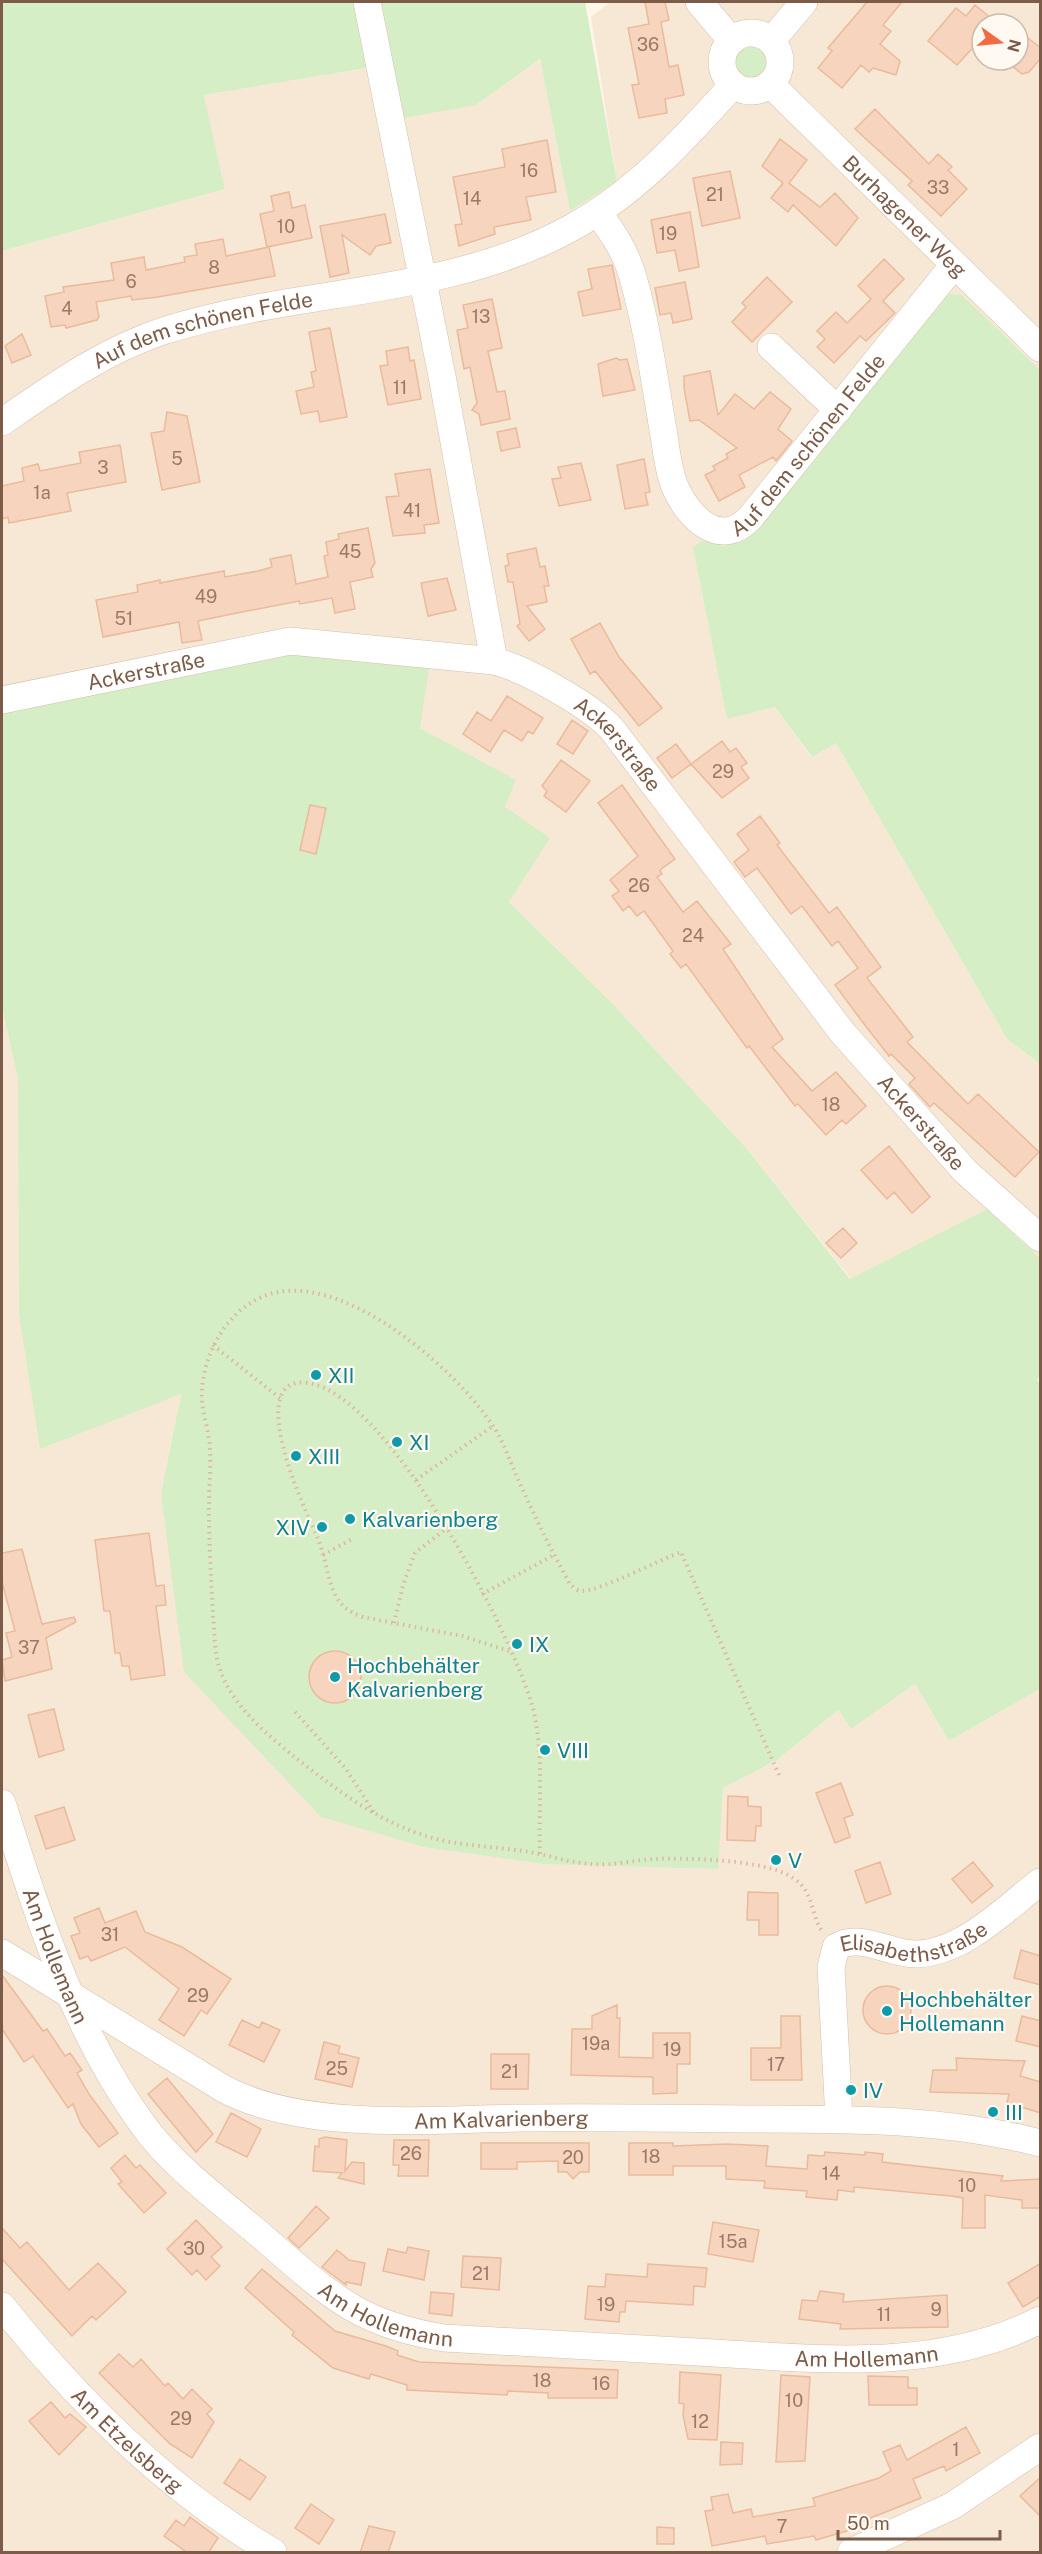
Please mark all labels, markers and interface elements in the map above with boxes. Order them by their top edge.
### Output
north arrow [970,12,1030,72]
house number: 36 [637,34,659,55]
text: N [1003,37,1025,54]
street label: Burhagener Weg [838,150,972,282]
house number: 16 [520,160,538,181]
house number: 33 [927,177,949,198]
house number: 21 [706,184,724,205]
house number: 14 [463,188,481,209]
house number: 10 [277,216,295,237]
house number: 19 [659,223,677,244]
house number: 8 [208,257,220,278]
house number: 6 [125,271,137,292]
street label: Auf dem schönen Felde [88,286,314,373]
house number: 4 [61,298,73,319]
house number: 13 [472,306,490,327]
street label: Auf dem schönen Felde [726,348,890,541]
house number: 11 [393,377,407,398]
house number: 5 [171,448,183,469]
house number: 3 [97,457,109,478]
house number: 1a [33,482,51,503]
house number: 41 [403,500,421,521]
house number: 45 [339,541,361,562]
house number: 49 [195,586,217,607]
house number: 51 [115,608,133,629]
street label: Ackerstraße [85,646,207,695]
street label: Ackerstraße [570,691,667,796]
house number: 29 [712,761,734,782]
house number: 26 [628,875,650,896]
house number: 24 [682,925,704,946]
street label: Ackerstraße [873,1069,971,1175]
house number: 18 [822,1094,840,1115]
place label: XII [328,1363,354,1388]
marker: XII [309,1368,323,1382]
place label: XI [409,1430,429,1455]
marker: XI [390,1435,404,1449]
place label: XIII [308,1444,340,1469]
marker: XIII [289,1449,303,1463]
place label: Kalvarienberg [362,1507,498,1532]
marker: Kalvarienberg [343,1512,357,1526]
place label: XIV [275,1515,310,1540]
marker: XIV [315,1520,329,1534]
place label: IX [529,1632,549,1657]
house number: 37 [18,1637,40,1658]
marker: IX [510,1637,524,1651]
place label: Hochbehälter Kalvarienberg [347,1653,483,1702]
marker: Hochbehälter Kalvarienberg [328,1670,342,1684]
place label: VIII [557,1738,589,1763]
marker: VIII [538,1743,552,1757]
place label: V [788,1848,802,1873]
marker: V [769,1853,783,1867]
street label: Am Hollemann [18,1885,94,2028]
street label: Elisabethstraße [837,1916,992,1967]
house number: 31 [101,1924,119,1945]
house number: 29 [187,1985,209,2006]
place label: Hochbehälter Hollemann [899,1987,1032,2036]
marker: Hochbehälter Hollemann [880,2004,894,2018]
house number: 19a [582,2033,610,2054]
house number: 19 [663,2039,681,2060]
house number: 17 [767,2054,785,2075]
house number: 25 [326,2058,348,2079]
house number: 21 [501,2061,519,2082]
place label: IV [863,2078,883,2103]
marker: IV [844,2083,858,2097]
place label: III [1005,2100,1023,2125]
street label: Am Kalvarienberg [414,2105,589,2133]
marker: III [986,2105,1000,2119]
house number: 26 [400,2143,422,2164]
house number: 18 [642,2146,660,2167]
house number: 20 [562,2147,584,2168]
house number: 14 [822,2163,840,2184]
house number: 10 [958,2175,976,2196]
house number: 15a [719,2231,747,2252]
house number: 30 [183,2238,205,2259]
house number: 21 [472,2263,490,2284]
street label: Am Hollemann [314,2277,454,2351]
house number: 19 [597,2294,615,2315]
house number: 9 [930,2299,942,2320]
house number: 11 [877,2304,891,2325]
street label: Am Hollemann [794,2340,940,2371]
house number: 18 [533,2370,551,2391]
house number: 16 [592,2373,610,2394]
street label: Am Etzelsberg [67,2382,188,2498]
house number: 10 [785,2390,803,2411]
house number: 29 [170,2408,192,2429]
house number: 12 [691,2411,709,2432]
house number: 1 [952,2439,960,2460]
scale bar [838,2503,1000,2541]
text: 50 m [847,2513,890,2534]
house number: 7 [777,2516,787,2537]

